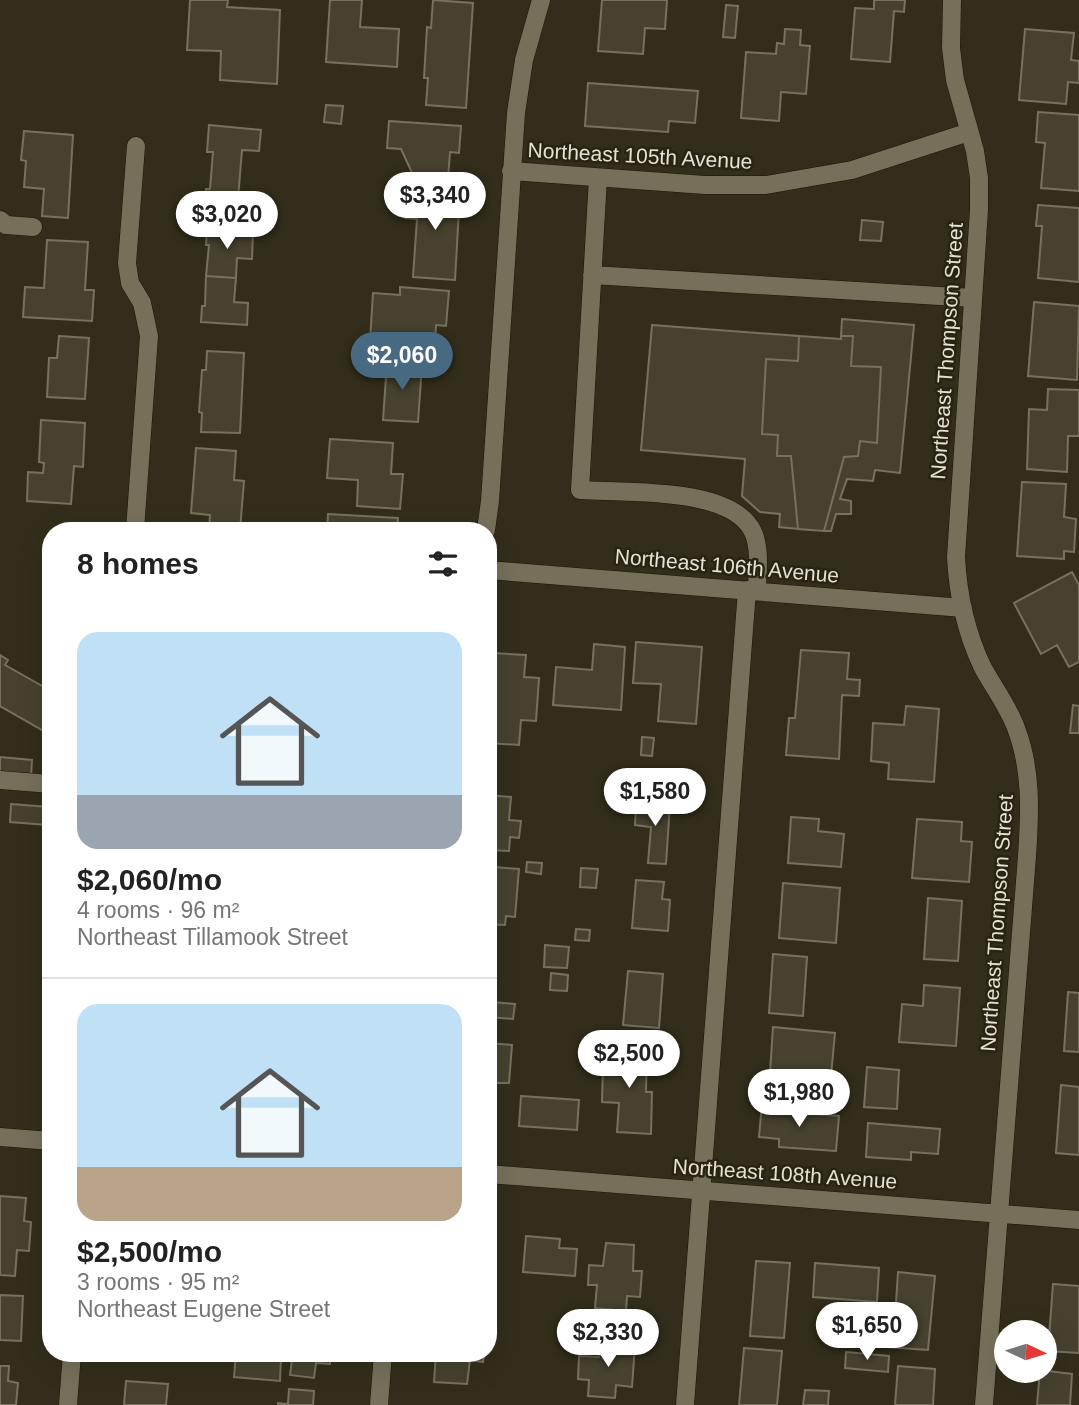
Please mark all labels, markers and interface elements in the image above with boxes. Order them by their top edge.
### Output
street label: Northeast 105th Avenue [527,138,753,173]
pin: $3,340 [378,173,492,232]
text: $3,340 [400,182,470,208]
pin: $3,020 [170,191,284,251]
text: $3,020 [192,201,262,227]
street label: Northeast Thompson Street [926,222,967,480]
pin: $2,060 [345,332,459,392]
text: $2,060 [367,342,437,368]
street label: Northeast 106th Avenue [614,544,840,587]
icon: filters [424,545,462,583]
text: 8 homes [77,547,199,580]
icon: home [207,678,333,804]
pin: $1,580 [598,768,712,828]
text: $1,580 [620,778,690,804]
street label: Northeast Thompson Street [976,794,1017,1052]
text: $2,060/mo [77,863,222,896]
text: 4 rooms · 96 m² [77,897,239,923]
text: Northeast Tillamook Street [77,924,348,950]
pin: $2,500 [572,1030,686,1090]
text: $2,500 [594,1040,664,1066]
icon: home [207,1050,333,1176]
pin: $1,980 [742,1070,856,1129]
text: $1,980 [764,1079,834,1105]
street label: Northeast 108th Avenue [672,1154,898,1193]
text: $2,500/mo [77,1235,222,1268]
text: 3 rooms · 95 m² [77,1269,239,1295]
text: Northeast Eugene Street [77,1296,330,1322]
pin: $1,650 [810,1302,924,1362]
pin: $2,330 [551,1310,665,1369]
text: $1,650 [832,1312,902,1338]
text: $2,330 [573,1319,643,1345]
north arrow [994,1320,1057,1382]
map controls [994,1320,1057,1383]

